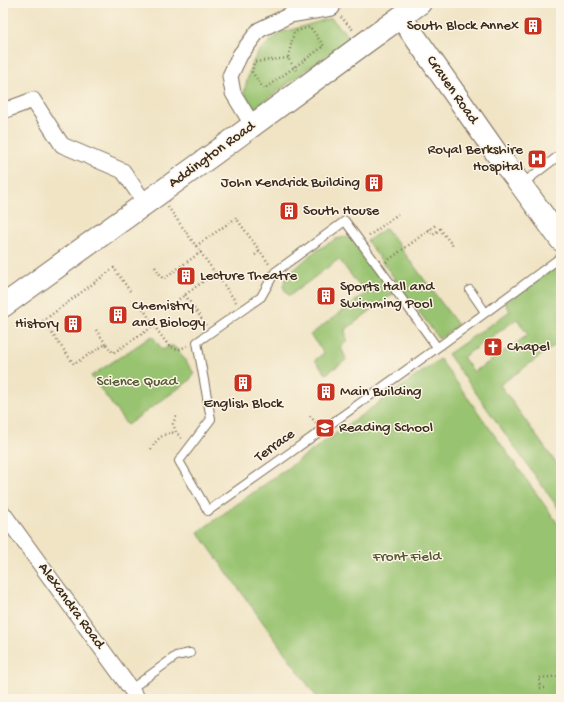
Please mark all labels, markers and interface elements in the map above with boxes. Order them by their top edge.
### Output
building icon: South Block Annex [522,15,544,37]
place label: South Block Annex [407,17,519,35]
street label: Craven Road [422,52,483,129]
street label: Addington Road [165,117,260,192]
place label: Royal Berkshire Hospital [427,141,523,176]
hospital icon: Royal Berkshire Hospital [526,148,548,170]
building icon: John Kendrick Building [363,172,385,194]
place label: John Kendrick Building [221,174,360,192]
building icon: South House [278,200,300,222]
place label: South House [303,202,379,220]
building icon: Lecture Theatre [175,265,197,287]
place label: Lecture Theatre [200,267,297,285]
place label: Sports Hall and Swimming Pool [340,278,435,313]
building icon: Sports Hall and Swimming Pool [315,285,337,307]
place label: Chemistry and Biology [132,297,206,332]
building icon: Chemistry and Biology [107,304,129,326]
building icon: History [62,313,84,335]
place label: History [15,315,60,333]
church icon: Chapel [482,336,504,358]
place label: Chapel [507,338,550,356]
building icon: English Block [232,372,254,394]
park label: Science Quad [97,373,179,391]
building icon: Main Building [315,381,337,403]
place label: Main Building [340,383,422,401]
place label: English Block [203,395,284,413]
school or university icon: Reading School [314,417,336,439]
place label: Reading School [339,419,433,437]
street label: Terrace [251,425,299,467]
park label: Front Field [372,548,442,566]
street label: Alexandra Road [34,559,109,654]

